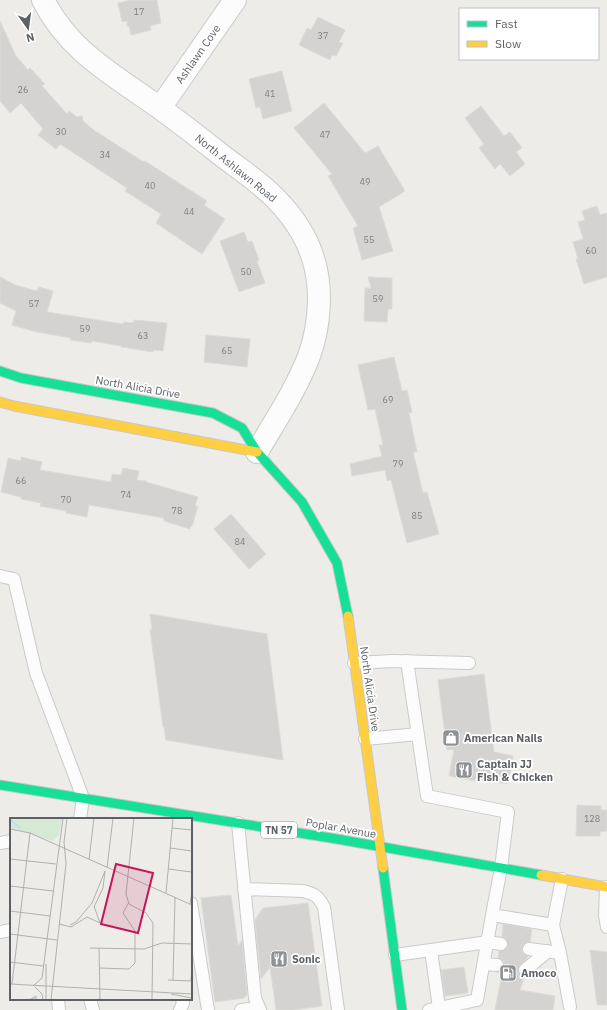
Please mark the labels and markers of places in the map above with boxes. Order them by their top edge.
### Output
shop icon: American Nails [441,728,461,748]
place label: American Nails [464,731,543,745]
place label: Captain JJ Fish & Chicken [477,757,553,784]
restaurant icon: Captain JJ Fish & Chicken [454,760,474,780]
restaurant icon: Sonic [269,949,289,969]
place label: Sonic [292,952,321,966]
fuel station icon: Amoco [498,963,518,983]
place label: Amoco [521,966,556,980]

